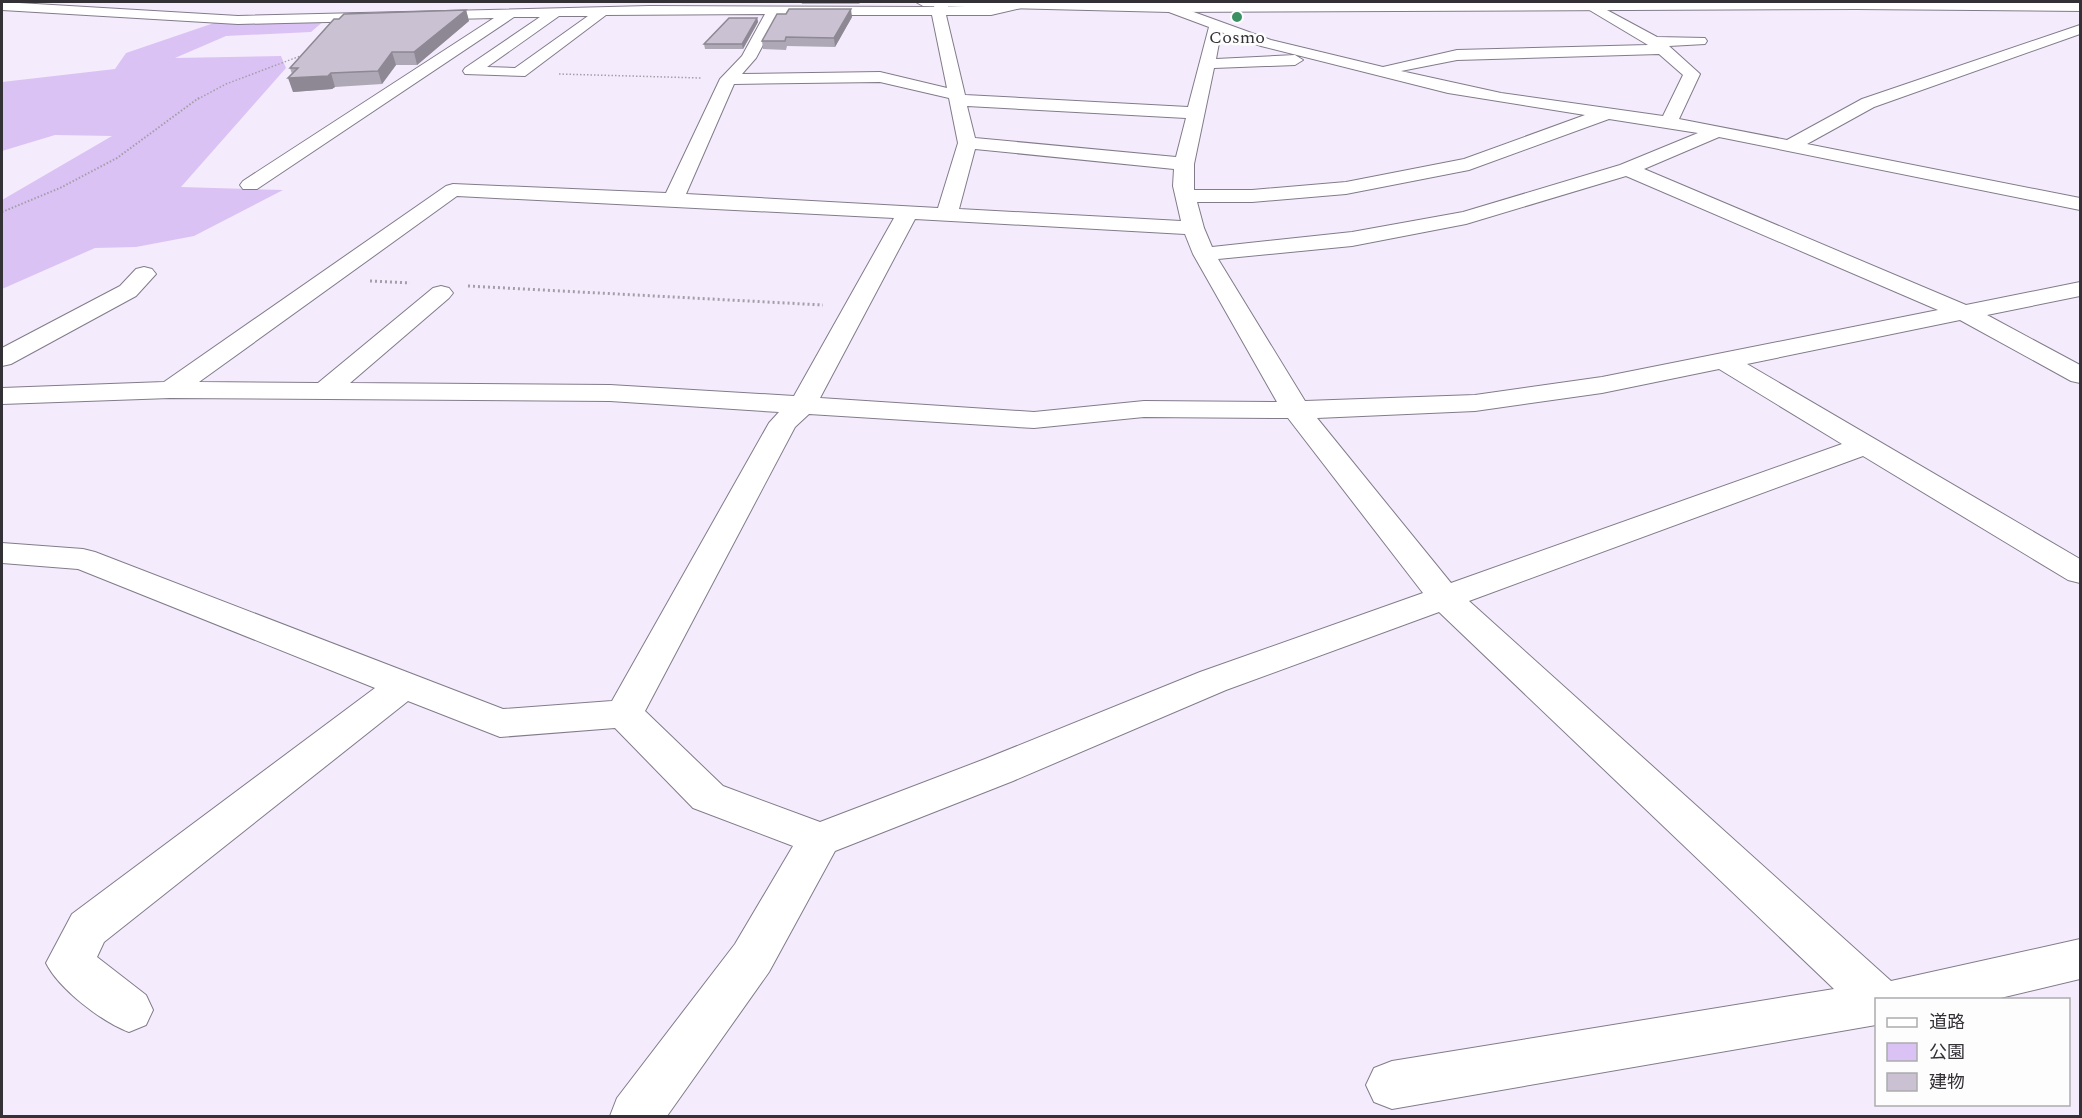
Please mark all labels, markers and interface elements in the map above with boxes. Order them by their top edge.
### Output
marker: Cosmo [1230,10,1244,24]
place label: Cosmo [1209,24,1265,51]
legend [1875,998,2070,1106]
text: 道路 [1929,1009,1965,1036]
text: 公園 [1929,1039,1965,1066]
text: 建物 [1929,1069,1965,1096]

